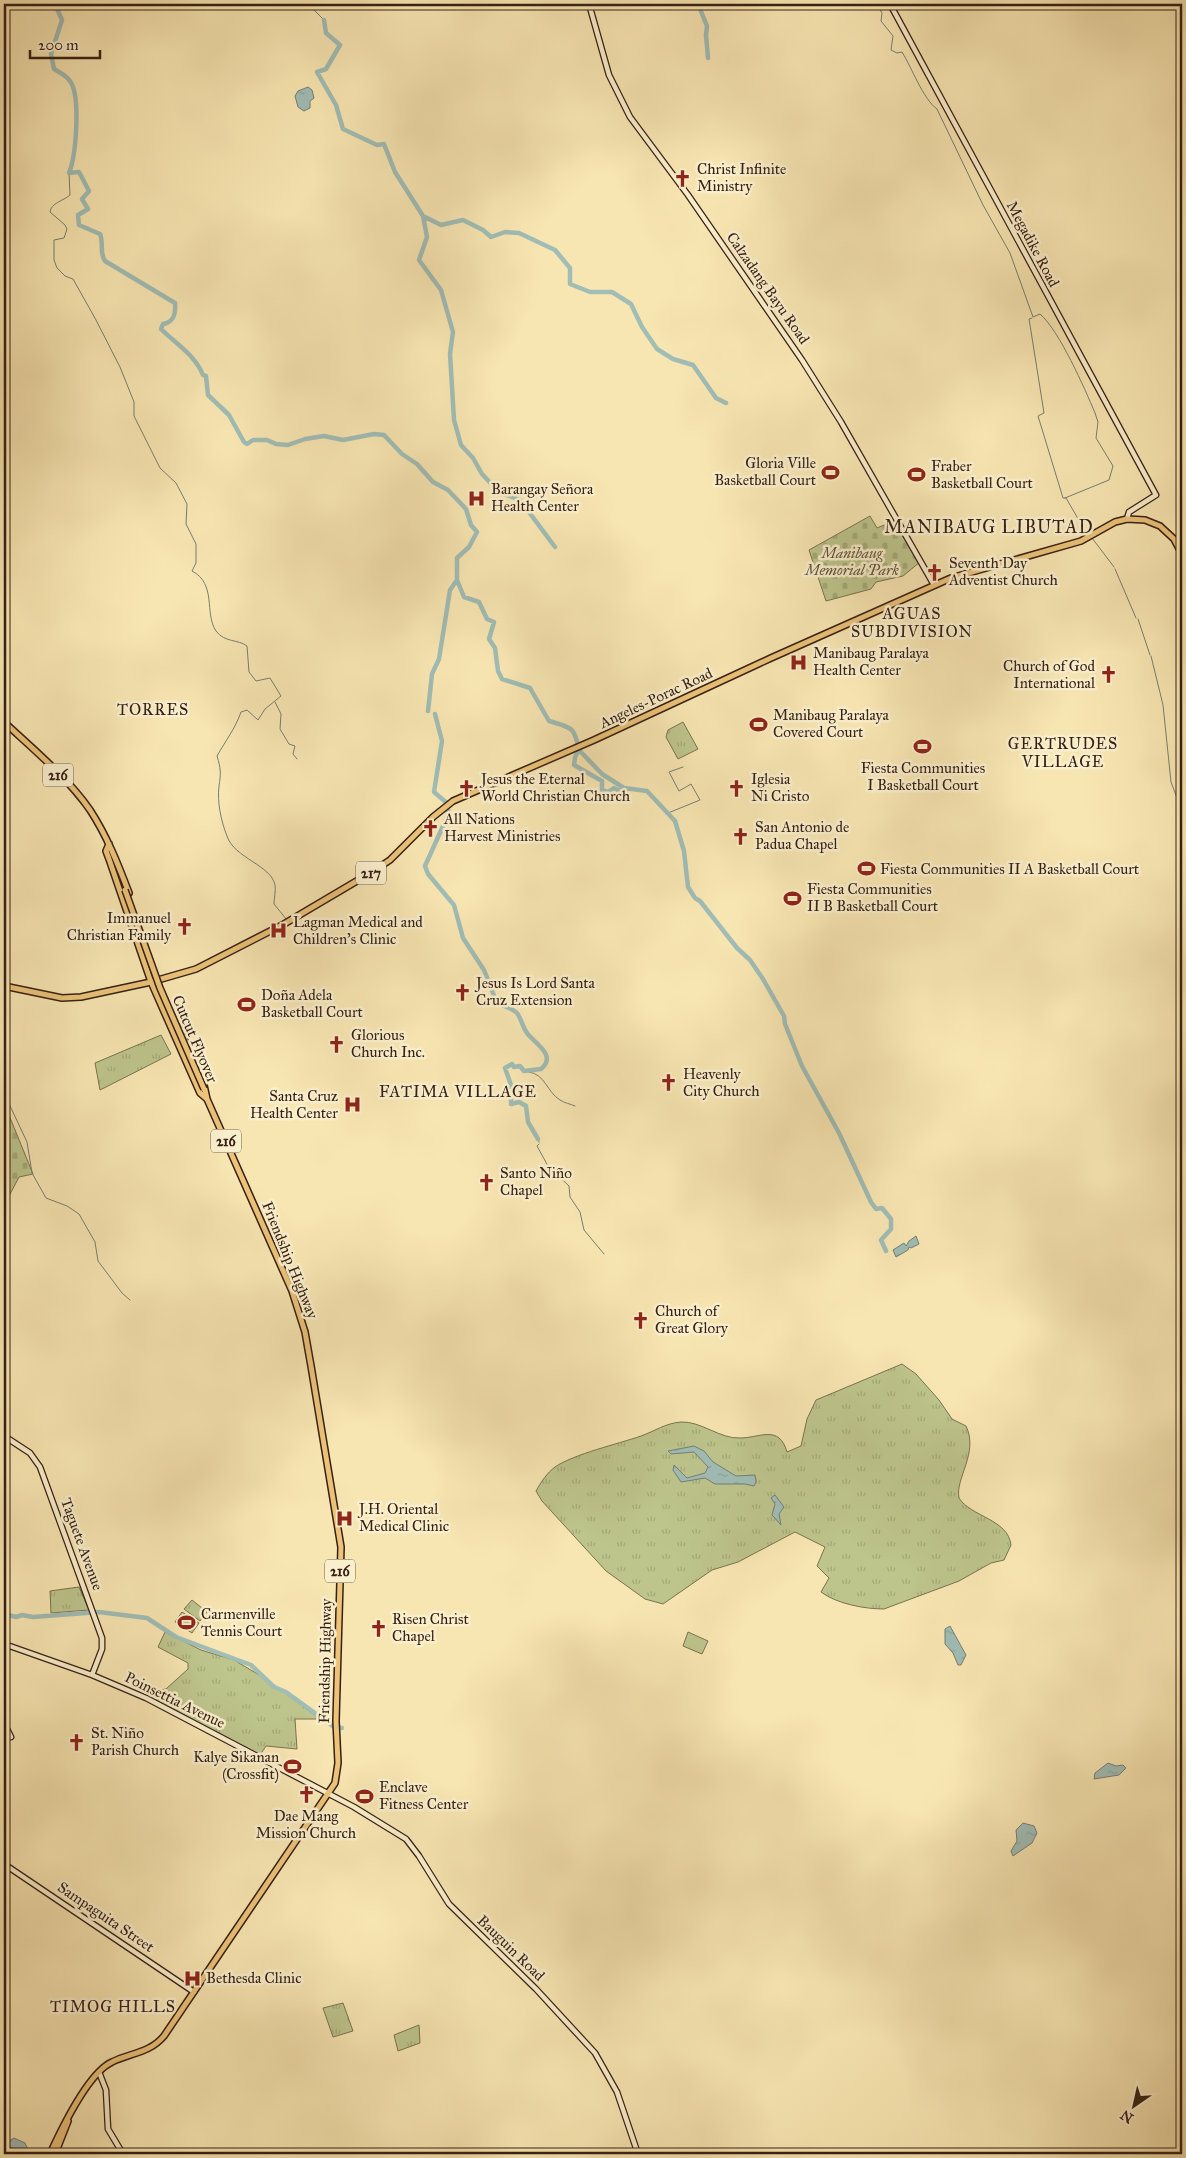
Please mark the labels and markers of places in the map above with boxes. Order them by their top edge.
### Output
place label: Christ Infinite Ministry [697,160,786,195]
church icon: Christ Infinite Ministry [673,168,693,188]
place label: Gloria Ville Basketball Court [714,454,817,489]
place label: Fraber Basketball Court [931,457,1034,492]
sports icon: Gloria Ville Basketball Court [820,462,840,482]
sports icon: Fraber Basketball Court [907,465,927,485]
place label: Barangay Señora Health Center [491,480,594,515]
hospital icon: Barangay Señora Health Center [467,488,487,508]
place label: Seventh Day Adventist Church [948,554,1059,589]
church icon: Seventh Day Adventist Church [925,562,945,582]
place label: Manibaug Paralaya Health Center [813,644,930,679]
hospital icon: Manibaug Paralaya Health Center [789,652,809,672]
place label: Church of God International [1003,657,1096,692]
church icon: Church of God International [1099,665,1119,685]
place label: Manibaug Paralaya Covered Court [773,706,890,741]
sports icon: Manibaug Paralaya Covered Court [749,714,769,734]
sports icon: Fiesta Communities I Basketball Court [913,737,933,757]
place label: Fiesta Communities I Basketball Court [861,759,985,794]
place label: Jesus the Eternal World Christian Church [479,770,631,805]
place label: Iglesia Ni Cristo [751,770,810,805]
church icon: Jesus the Eternal World Christian Church [457,778,477,798]
church icon: Iglesia Ni Cristo [727,778,747,798]
place label: All Nations Harvest Ministries [443,810,560,845]
church icon: All Nations Harvest Ministries [420,818,440,838]
place label: San Antonio de Padua Chapel [755,818,849,853]
church icon: San Antonio de Padua Chapel [731,826,751,846]
sports icon: Fiesta Communities II A Basketball Court [856,859,876,879]
place label: Fiesta Communities II A Basketball Court [880,860,1140,878]
place label: Fiesta Communities II B Basketball Court [807,880,939,915]
sports icon: Fiesta Communities II B Basketball Court [783,888,803,908]
place label: Immanuel Christian Family [67,909,172,944]
place label: Lagman Medical and Children's Clinic [293,913,423,948]
church icon: Immanuel Christian Family [175,917,195,937]
hospital icon: Lagman Medical and Children's Clinic [269,921,289,941]
place label: Jesus Is Lord Santa Cruz Extension [474,974,596,1009]
church icon: Jesus Is Lord Santa Cruz Extension [452,982,472,1002]
place label: Doña Adela Basketball Court [261,986,364,1021]
sports icon: Doña Adela Basketball Court [237,994,257,1014]
place label: Glorious Church Inc. [351,1026,425,1061]
church icon: Glorious Church Inc. [327,1034,347,1054]
place label: Heavenly City Church [683,1065,760,1100]
church icon: Heavenly City Church [659,1073,679,1093]
place label: Santa Cruz Health Center [250,1087,338,1122]
hospital icon: Santa Cruz Health Center [342,1095,362,1115]
place label: Santo Niño Chapel [500,1164,572,1199]
church icon: Santo Niño Chapel [476,1172,496,1192]
place label: Church of Great Glory [655,1302,729,1337]
church icon: Church of Great Glory [631,1310,651,1330]
place label: J.H. Oriental Medical Clinic [357,1500,449,1535]
hospital icon: J.H. Oriental Medical Clinic [335,1508,355,1528]
place label: Carmenville Tennis Court [201,1605,283,1640]
place label: Risen Christ Chapel [392,1610,470,1645]
sports icon: Carmenville Tennis Court [177,1613,197,1633]
church icon: Risen Christ Chapel [368,1618,388,1638]
place label: St. Niño Parish Church [91,1724,180,1759]
church icon: St. Niño Parish Church [67,1732,87,1752]
place label: Kalye Sikanan (Crossfit) [193,1748,279,1784]
sports icon: Kalye Sikanan (Crossfit) [283,1756,303,1776]
place label: Enclave Fitness Center [379,1778,469,1813]
church icon: Dae Mang Mission Church [296,1785,316,1805]
sports icon: Enclave Fitness Center [355,1786,375,1806]
place label: Dae Mang Mission Church [256,1807,357,1842]
hospital icon: Bethesda Clinic [182,1968,202,1988]
place label: Bethesda Clinic [206,1969,302,1987]

